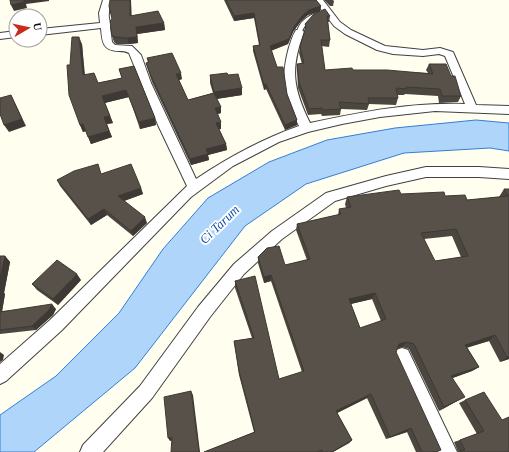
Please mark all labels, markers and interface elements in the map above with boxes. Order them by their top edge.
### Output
north arrow [8,8,48,48]
text: U [31,22,44,31]
water label: Ci Tarum [197,202,242,247]

